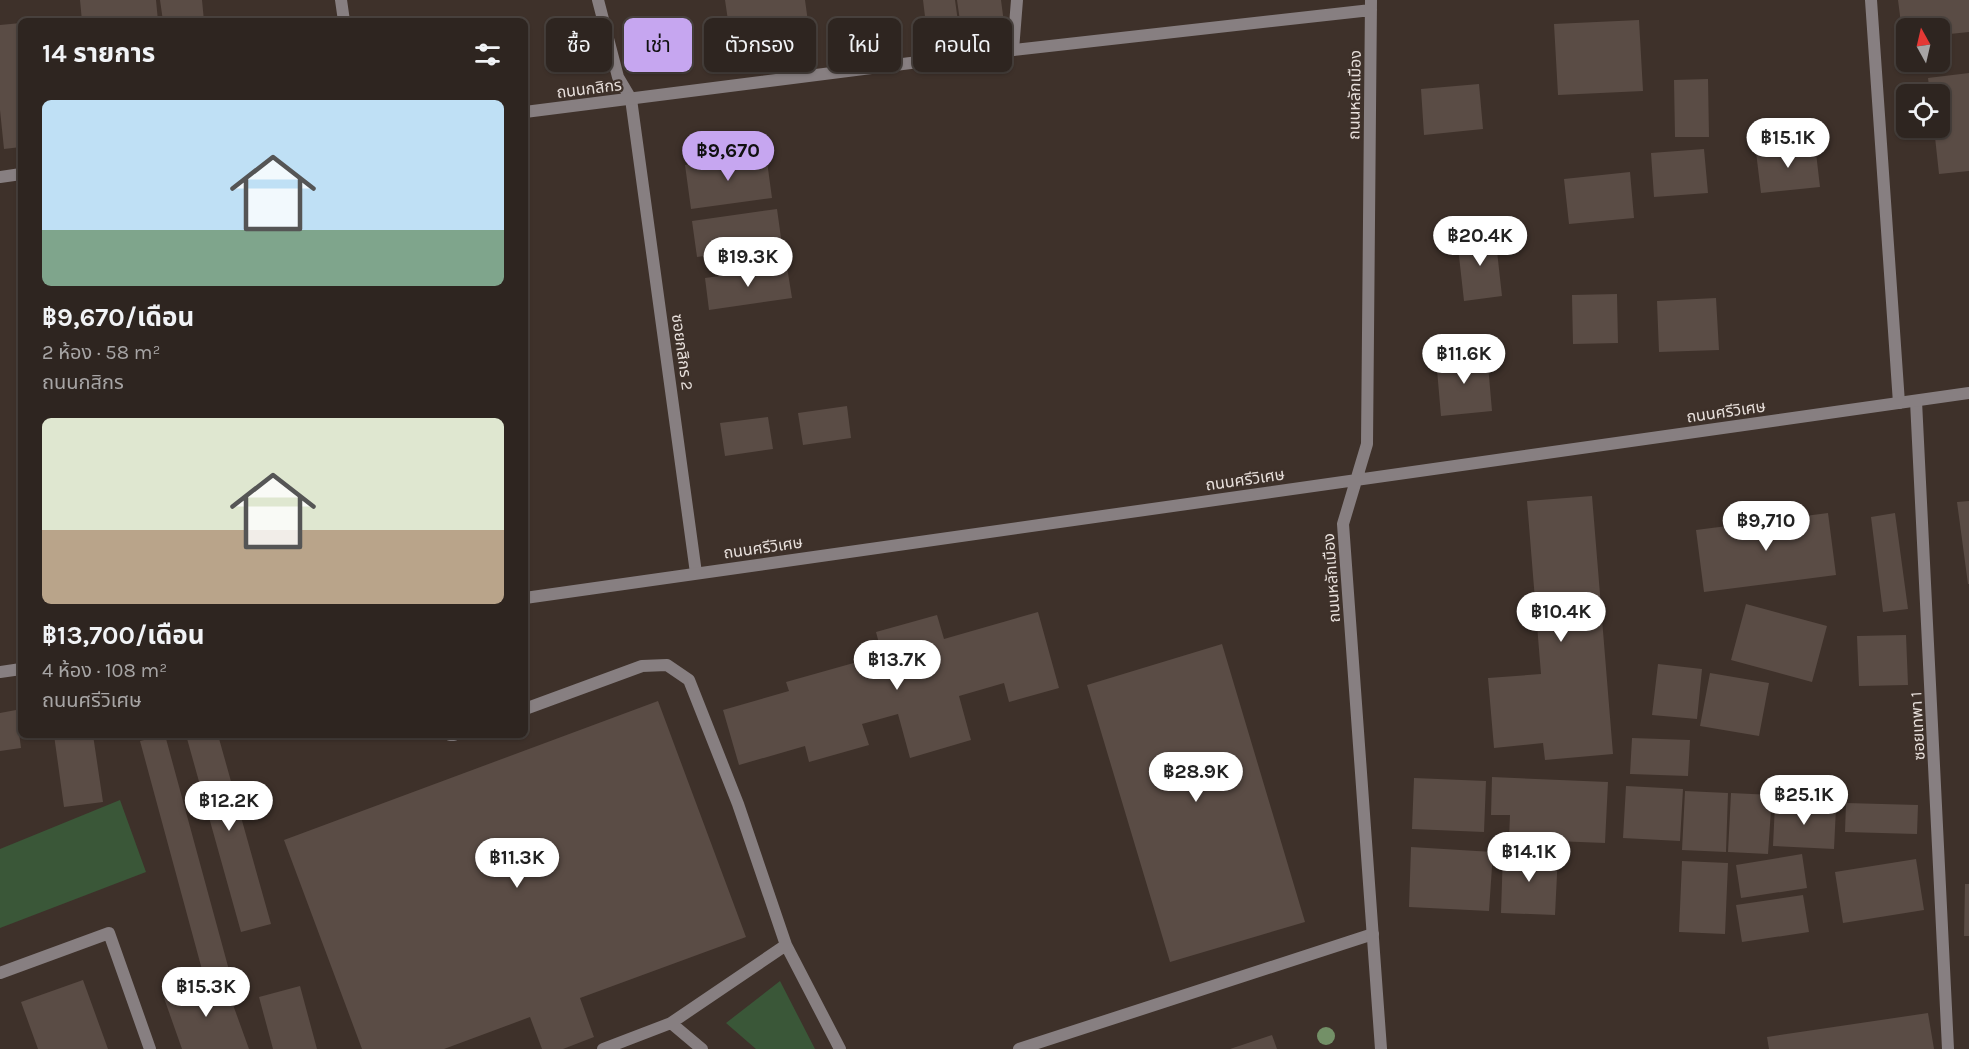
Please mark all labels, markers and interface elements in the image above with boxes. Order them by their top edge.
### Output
chip: ซื้อ [546,18,612,72]
chip: เช่า [624,18,692,72]
chip: ตัวกรอง [704,18,816,72]
chip: ใหม่ [828,18,901,72]
chip: คอนโด [913,18,1012,72]
north arrow [1896,18,1950,72]
map controls [1896,18,1950,138]
text: 14 รายการ [42,38,155,69]
icon: filters [471,38,504,71]
street label: ถนนหลักเมือง [1344,50,1365,140]
street label: ถนนกสิกร [555,75,623,102]
button: locate [1896,84,1950,138]
pin: ฿15.1K [1739,118,1837,169]
text: ฿15.1K [1761,126,1815,149]
pin: ฿9,670 [679,131,777,182]
icon: home [219,139,327,247]
text: ฿9,670 [696,139,760,162]
pin: ฿20.4K [1431,216,1529,267]
text: ฿20.4K [1447,224,1513,247]
pin: ฿19.3K [699,237,797,288]
text: ฿19.3K [718,245,778,268]
text: ฿9,670/เดือน [42,302,194,333]
street label: ซอยกสิกร 2 [668,313,697,391]
pin: ฿11.6K [1415,334,1513,385]
text: 2 ห้อง · 58 m² [42,341,160,364]
text: ฿11.6K [1436,342,1492,365]
text: ถนนกสิกร [42,371,124,394]
street label: ถนนศรีวิเศษ [1685,397,1767,426]
icon: home [219,457,327,565]
street label: ถนนศรีวิเศษ [1204,465,1286,494]
pin: ฿9,710 [1717,501,1815,552]
text: ฿9,710 [1737,509,1795,532]
street label: ถนนศรีวิเศษ [722,533,804,562]
street label: ถนนหลักเมือง [1319,533,1344,623]
pin: ฿10.4K [1512,592,1610,643]
text: ฿10.4K [1531,600,1591,623]
text: ฿13,700/เดือน [42,620,205,651]
pin: ฿13.7K [848,640,946,691]
text: ฿13.7K [868,648,926,671]
text: 4 ห้อง · 108 m² [42,659,167,682]
text: ถนนศรีวิเศษ [42,689,142,712]
street label: ซอยเทพา 1 [1906,691,1929,761]
pin: ฿28.9K [1147,752,1245,803]
text: ฿28.9K [1163,760,1229,783]
pin: ฿25.1K [1755,775,1853,826]
pin: ฿12.2K [180,781,278,832]
text: ฿25.1K [1774,783,1834,806]
text: ฿12.2K [199,789,259,812]
pin: ฿14.1K [1480,832,1578,883]
pin: ฿11.3K [468,838,566,889]
text: ฿14.1K [1501,840,1557,863]
text: ฿11.3K [489,846,545,869]
pin: ฿15.3K [157,967,255,1018]
text: ฿15.3K [176,975,236,998]

